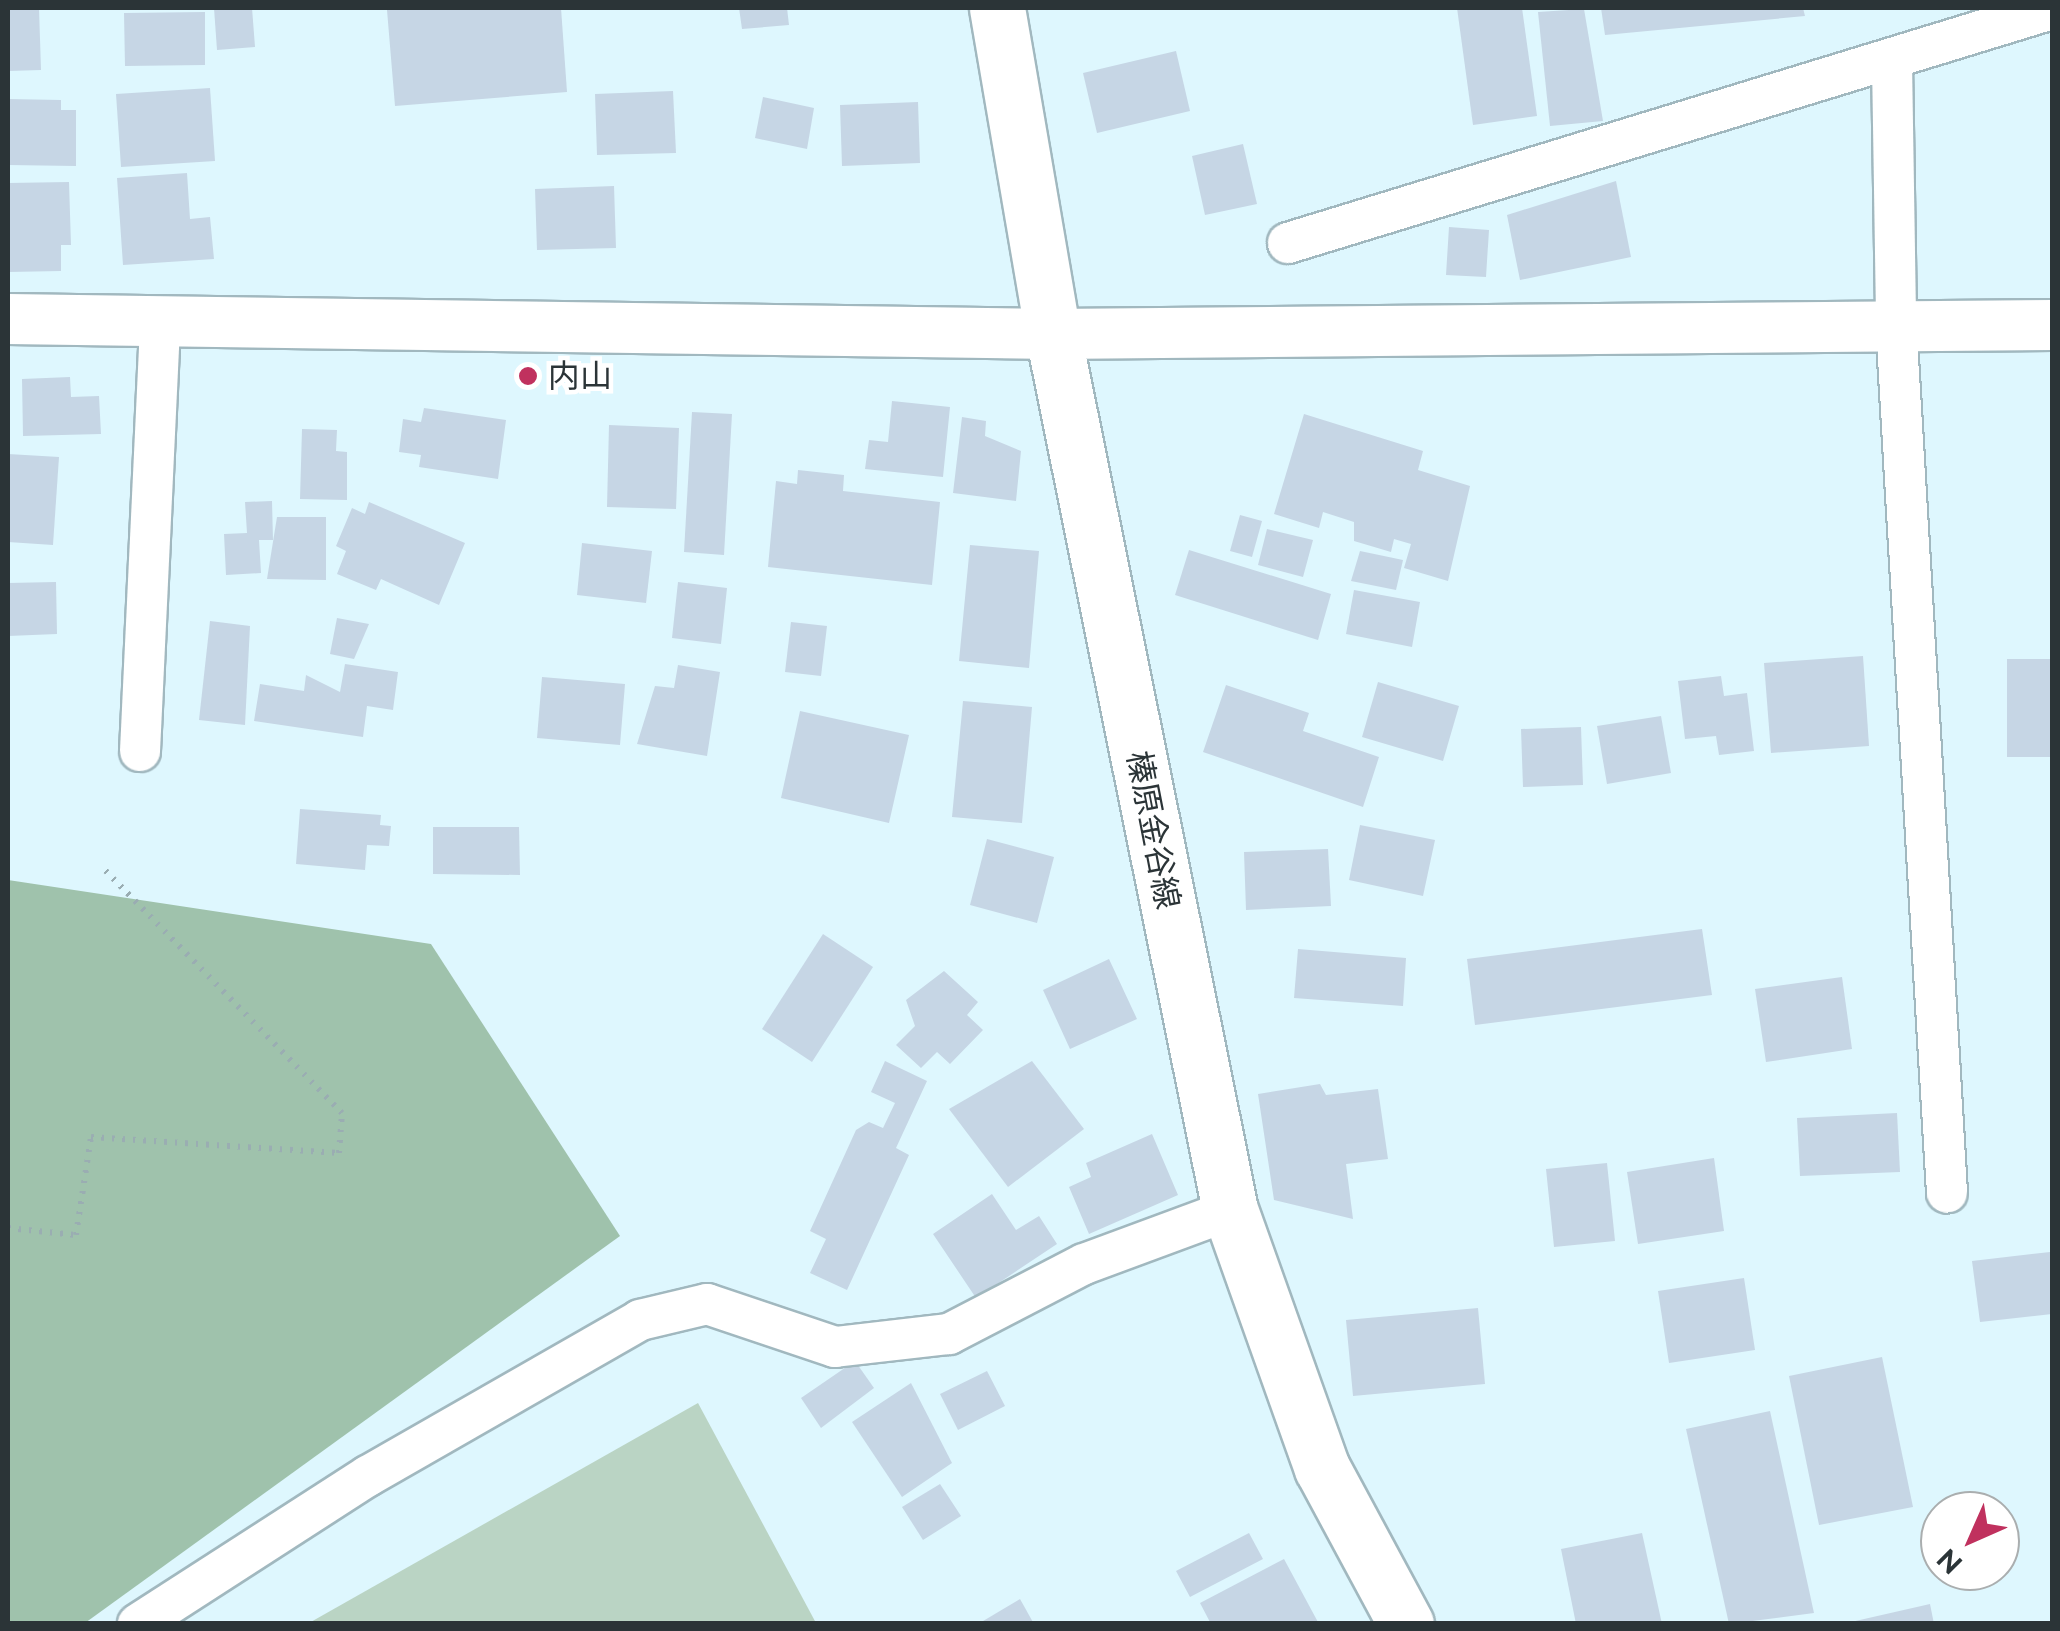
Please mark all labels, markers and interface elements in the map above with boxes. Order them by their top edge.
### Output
place label: 内山 [548,357,612,395]
marker: 内山 [517,365,539,387]
street label: 榛原金谷線 [1119,748,1187,912]
north arrow [1920,1491,2020,1591]
text: N [1931,1542,1969,1580]

